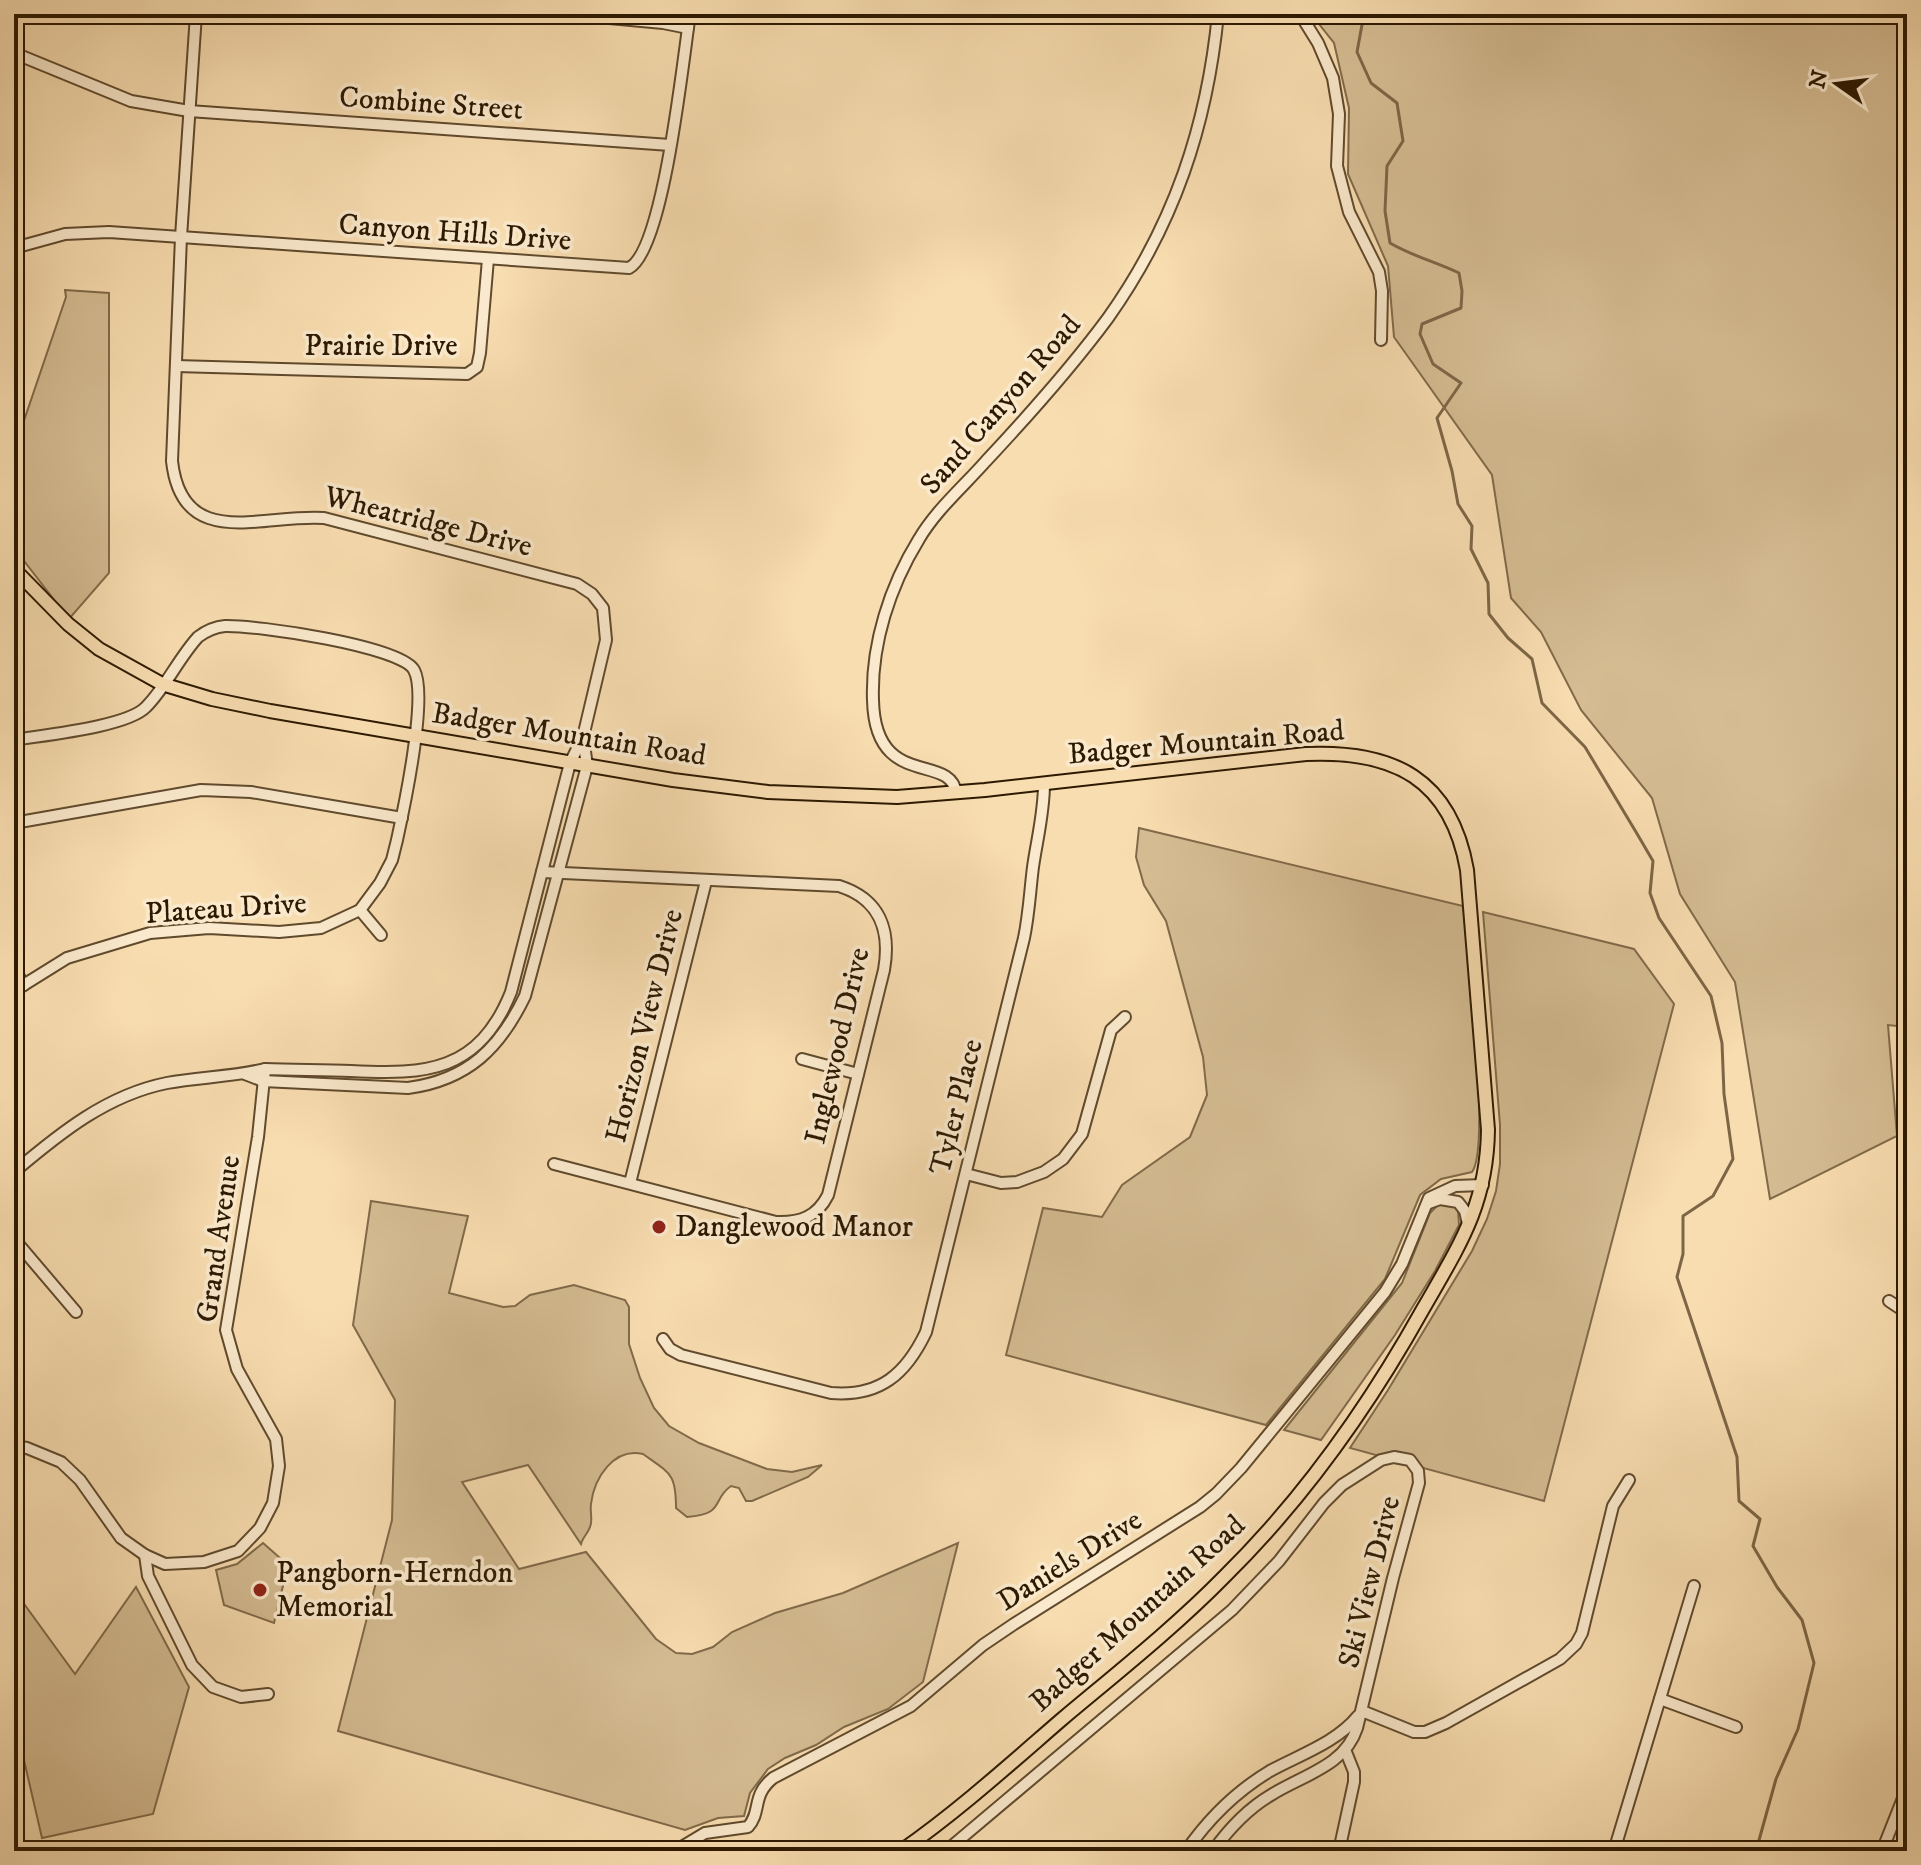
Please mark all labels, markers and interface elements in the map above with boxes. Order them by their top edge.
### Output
north arrow [1797,44,1877,124]
text: N [1804,67,1834,92]
street label: Combine Street [338,79,524,129]
street label: Canyon Hills Drive [337,206,573,260]
street label: Sand Canyon Road [913,307,1089,503]
street label: Prairie Drive [304,328,458,365]
street label: Wheatridge Drive [319,478,536,566]
street label: Badger Mountain Road [429,695,709,775]
street label: Badger Mountain Road [1066,712,1346,774]
street label: Plateau Drive [144,885,308,933]
street label: Horizon View Drive [598,906,692,1146]
street label: Inglewood Drive [797,944,879,1148]
street label: Tyler Place [922,1035,992,1179]
street label: Grand Avenue [189,1153,249,1325]
place label: Danglewood Manor [675,1209,913,1246]
marker: Danglewood Manor [650,1218,668,1236]
street label: Ski View Drive [1331,1492,1409,1672]
street label: Daniels Drive [991,1502,1149,1620]
street label: Badger Mountain Road [1023,1507,1253,1720]
place label: Pangborn-Herndon Memorial [276,1555,513,1626]
marker: Pangborn-Herndon Memorial [251,1581,269,1599]

